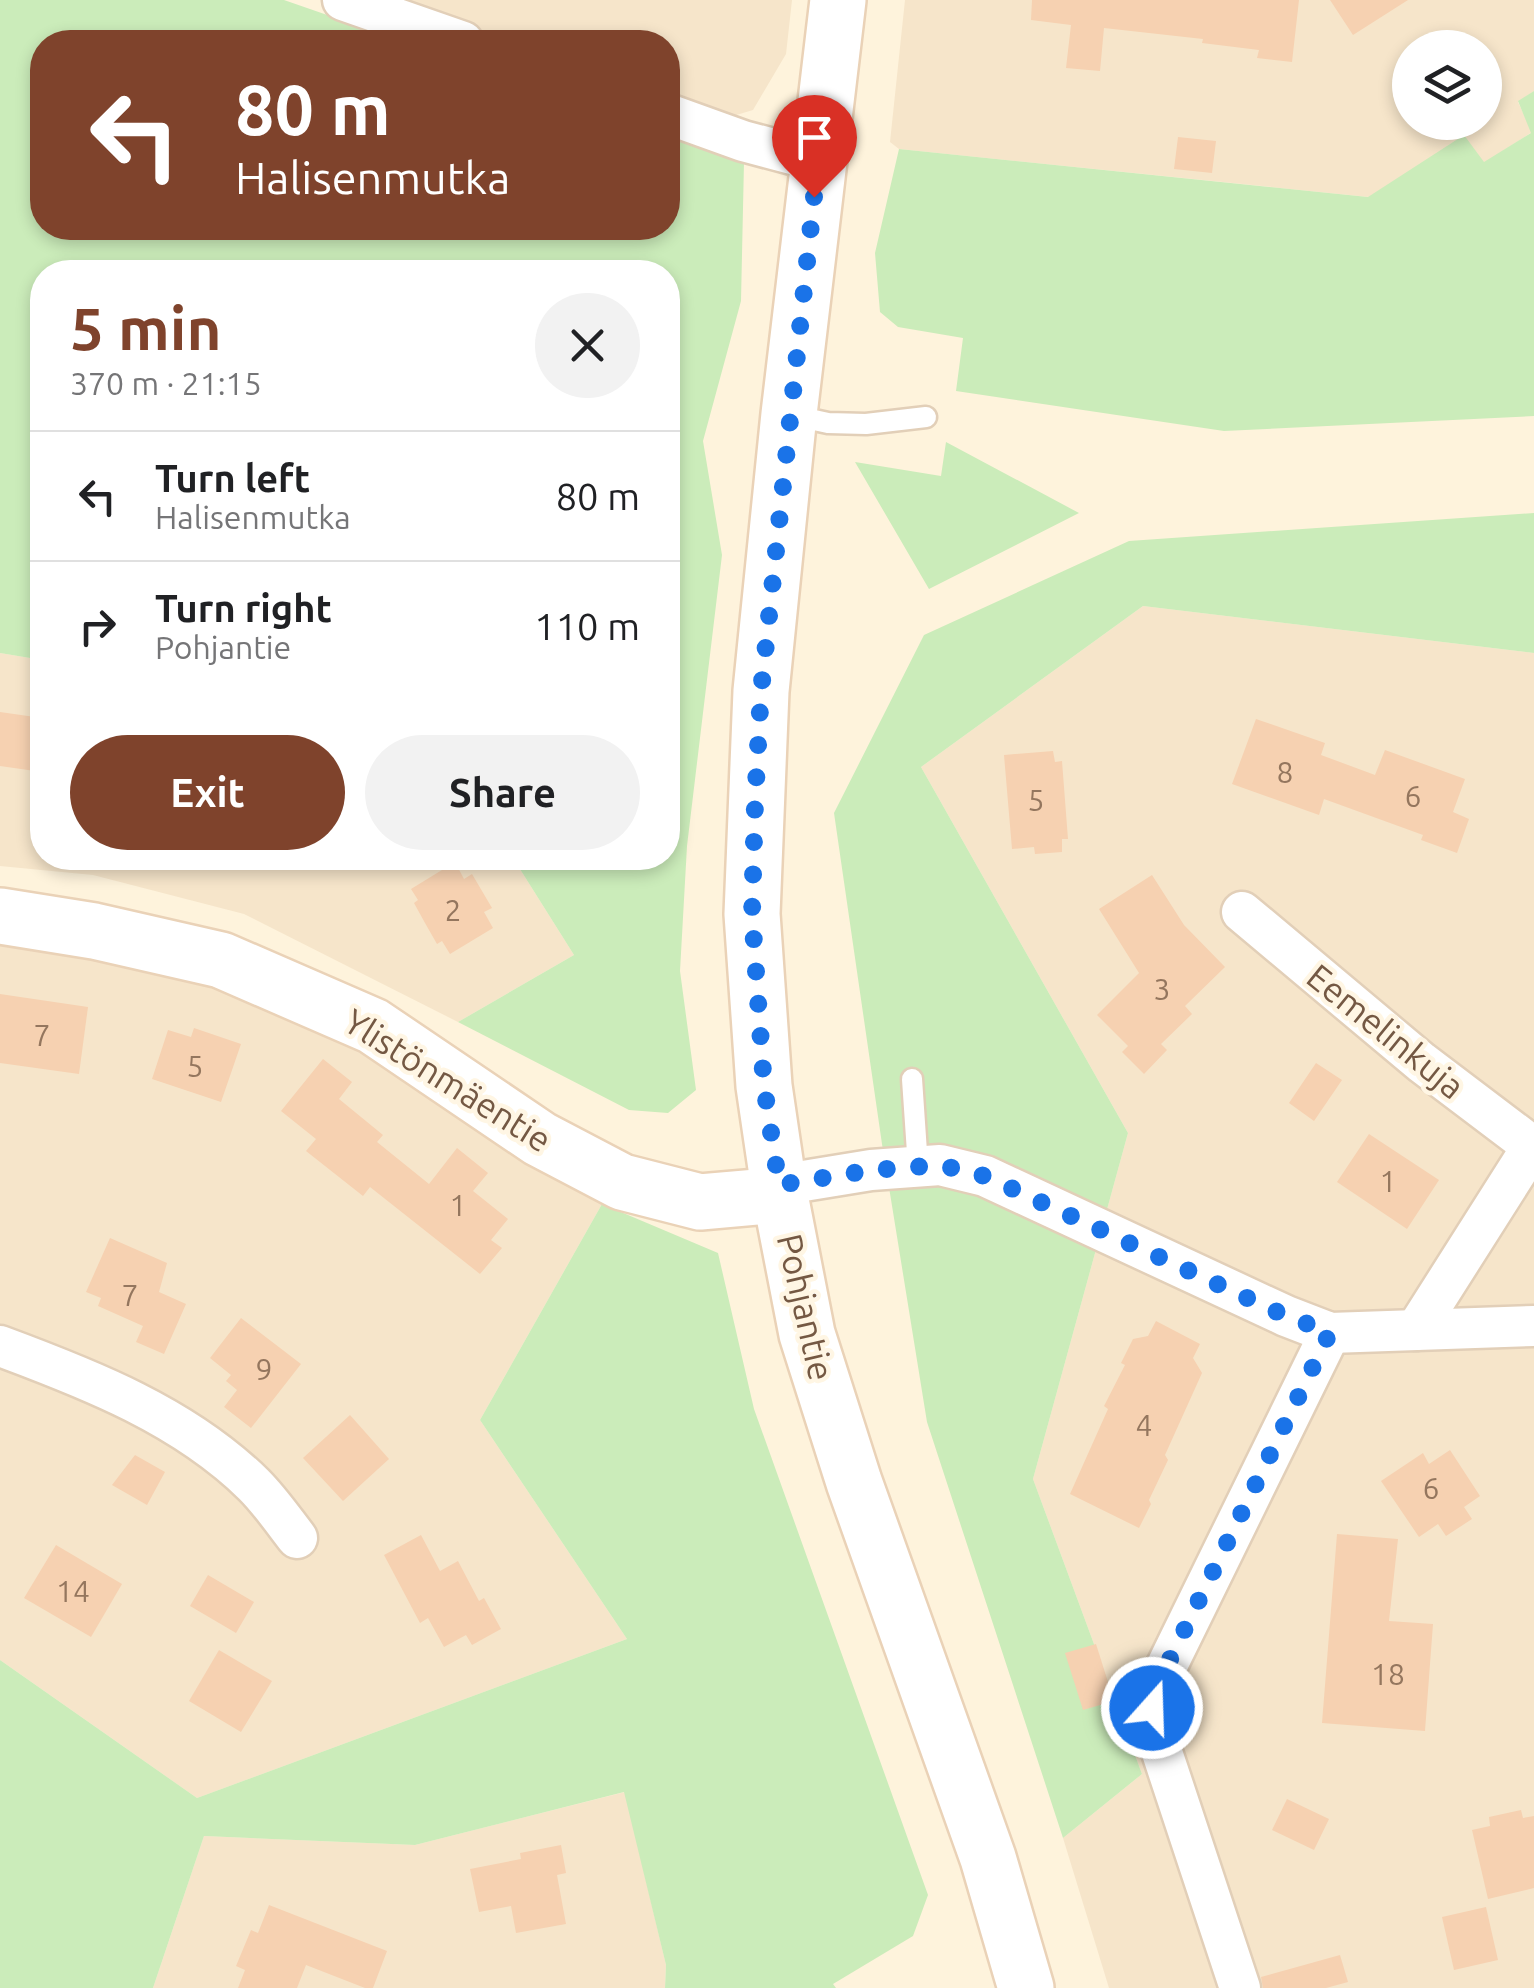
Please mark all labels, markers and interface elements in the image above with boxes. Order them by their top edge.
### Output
map controls [1392,30,1502,140]
button: layers [1392,30,1502,140]
icon: left [70,70,200,200]
text: 80 m [235,70,391,148]
pin [772,95,857,198]
icon: arrive [787,110,842,165]
text: Halisenmutka [235,152,510,203]
button: close [535,293,640,398]
text: 5 min [70,294,222,361]
text: 370 m · 21:15 [70,365,262,401]
text: Turn left [155,457,310,499]
icon: left [70,469,125,524]
text: 80 m [556,475,640,517]
text: Halisenmutka [155,499,351,535]
text: Turn right [155,587,332,629]
icon: right [70,599,125,654]
text: 110 m [534,605,640,647]
text: Pohjantie [155,629,291,665]
button: Exit [70,735,345,850]
button: Share [365,735,640,850]
house number: 8 [1277,755,1293,789]
house number: 6 [1405,779,1421,813]
house number: 5 [1028,783,1044,817]
house number: 2 [445,893,461,927]
street label: Eemelinkuja [1299,956,1473,1106]
house number: 3 [1154,972,1170,1006]
street label: Ylistönmäentie [337,1000,559,1160]
house number: 7 [34,1018,50,1052]
house number: 5 [187,1049,203,1083]
house number: 1 [1380,1164,1396,1198]
house number: 1 [450,1188,466,1222]
street label: Pohjantie [770,1230,842,1384]
house number: 7 [122,1278,138,1312]
house number: 9 [256,1352,272,1386]
house number: 4 [1136,1408,1152,1442]
house number: 6 [1423,1471,1439,1505]
house number: 14 [56,1574,90,1608]
position arrow [1100,1656,1204,1760]
house number: 18 [1371,1657,1405,1691]

